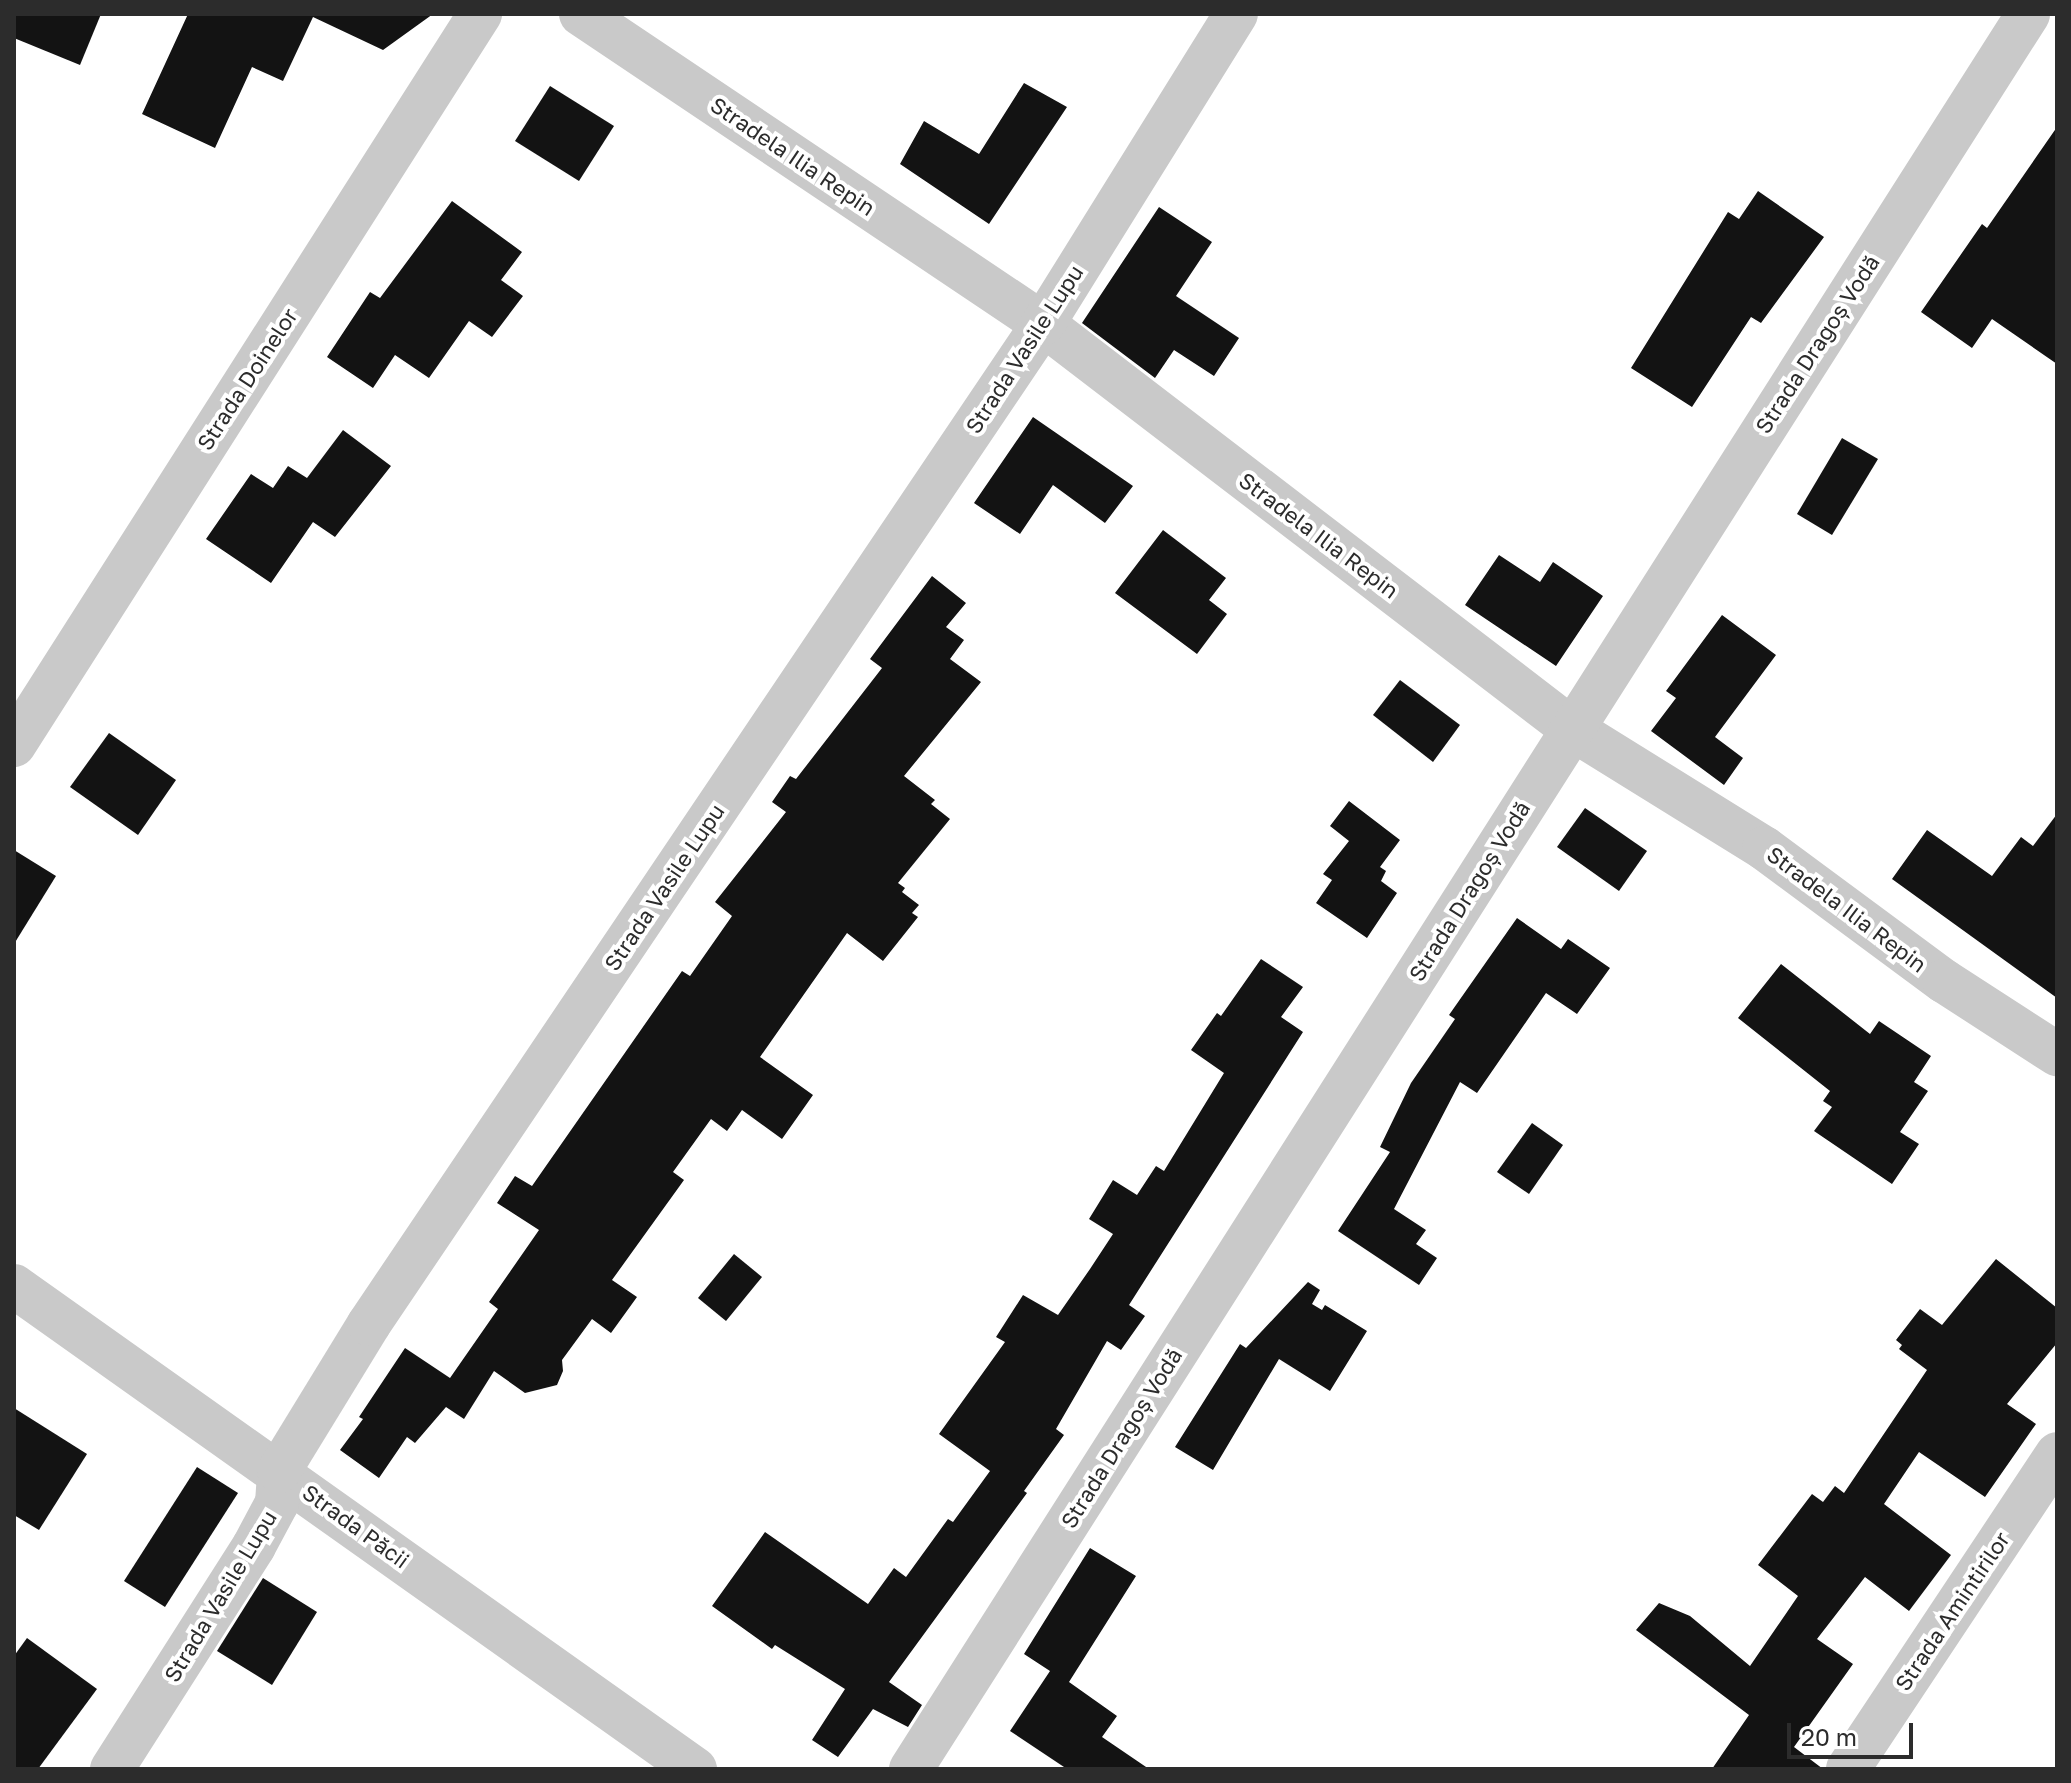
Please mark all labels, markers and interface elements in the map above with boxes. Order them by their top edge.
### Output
street label: Stradela Ilia Repin [706,91,880,221]
street label: Strada Dragoș Vodă [1749,250,1885,438]
street label: Strada Vasile Lupu [960,260,1088,438]
street label: Strada Doinelor [191,303,303,455]
street label: Stradela Ilia Repin [1234,466,1404,604]
street label: Strada Dragoș Vodă [1403,796,1535,986]
street label: Strada Vasile Lupu [598,799,730,975]
street label: Stradela Ilia Repin [1762,840,1932,978]
street label: Strada Dragoș Vodă [1055,1343,1187,1533]
street label: Strada Păcii [298,1479,414,1573]
street label: Strada Vasile Lupu [158,1505,282,1687]
street label: Strada Amintirilor [1889,1527,2015,1695]
scale bar [1791,1707,1917,1757]
text: 20 m [1801,1722,1857,1751]

